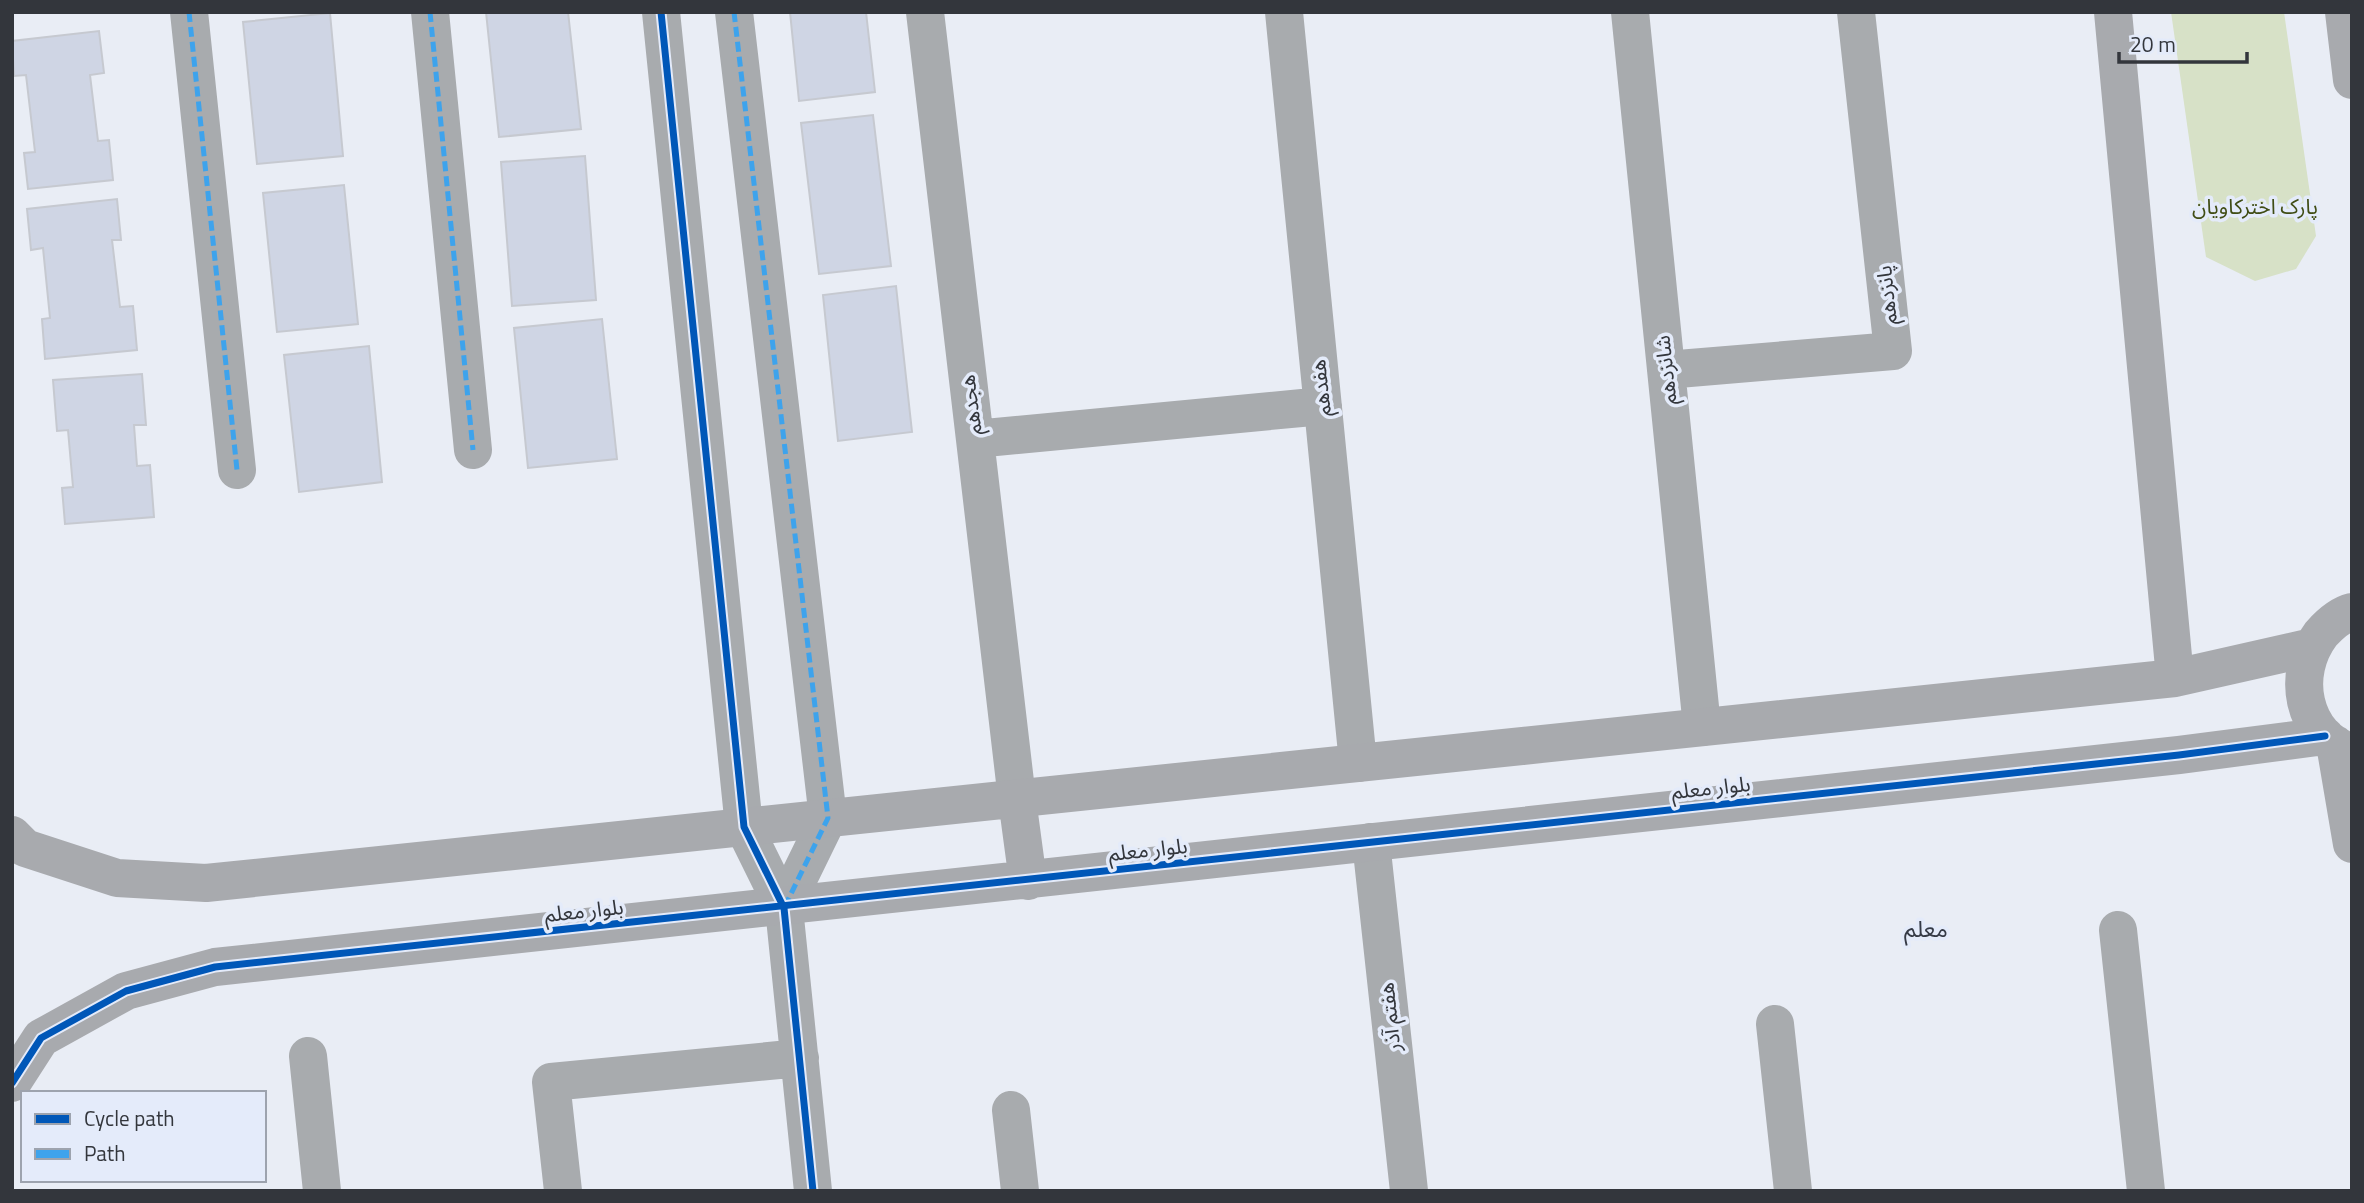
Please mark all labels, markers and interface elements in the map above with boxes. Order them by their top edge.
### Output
scale bar [2119,21,2247,65]
text: 20 m [2130,28,2176,60]
park label: پارک اخترکاویان [2192,190,2318,222]
street label: پانزدهم [1867,264,1905,326]
street label: شانزدهم [1645,334,1685,406]
street label: هفدهم [1301,358,1339,418]
street label: هجدهم [950,373,990,437]
street label: بلوار معلم [1670,767,1752,807]
street label: بلوار معلم [1107,829,1189,869]
street label: بلوار معلم [543,890,625,930]
district label: معلم [1904,911,1948,946]
street label: هفتم آذر [1369,981,1409,1054]
legend [21,1091,266,1182]
text: Cycle path [84,1102,175,1134]
text: Path [84,1137,126,1169]

